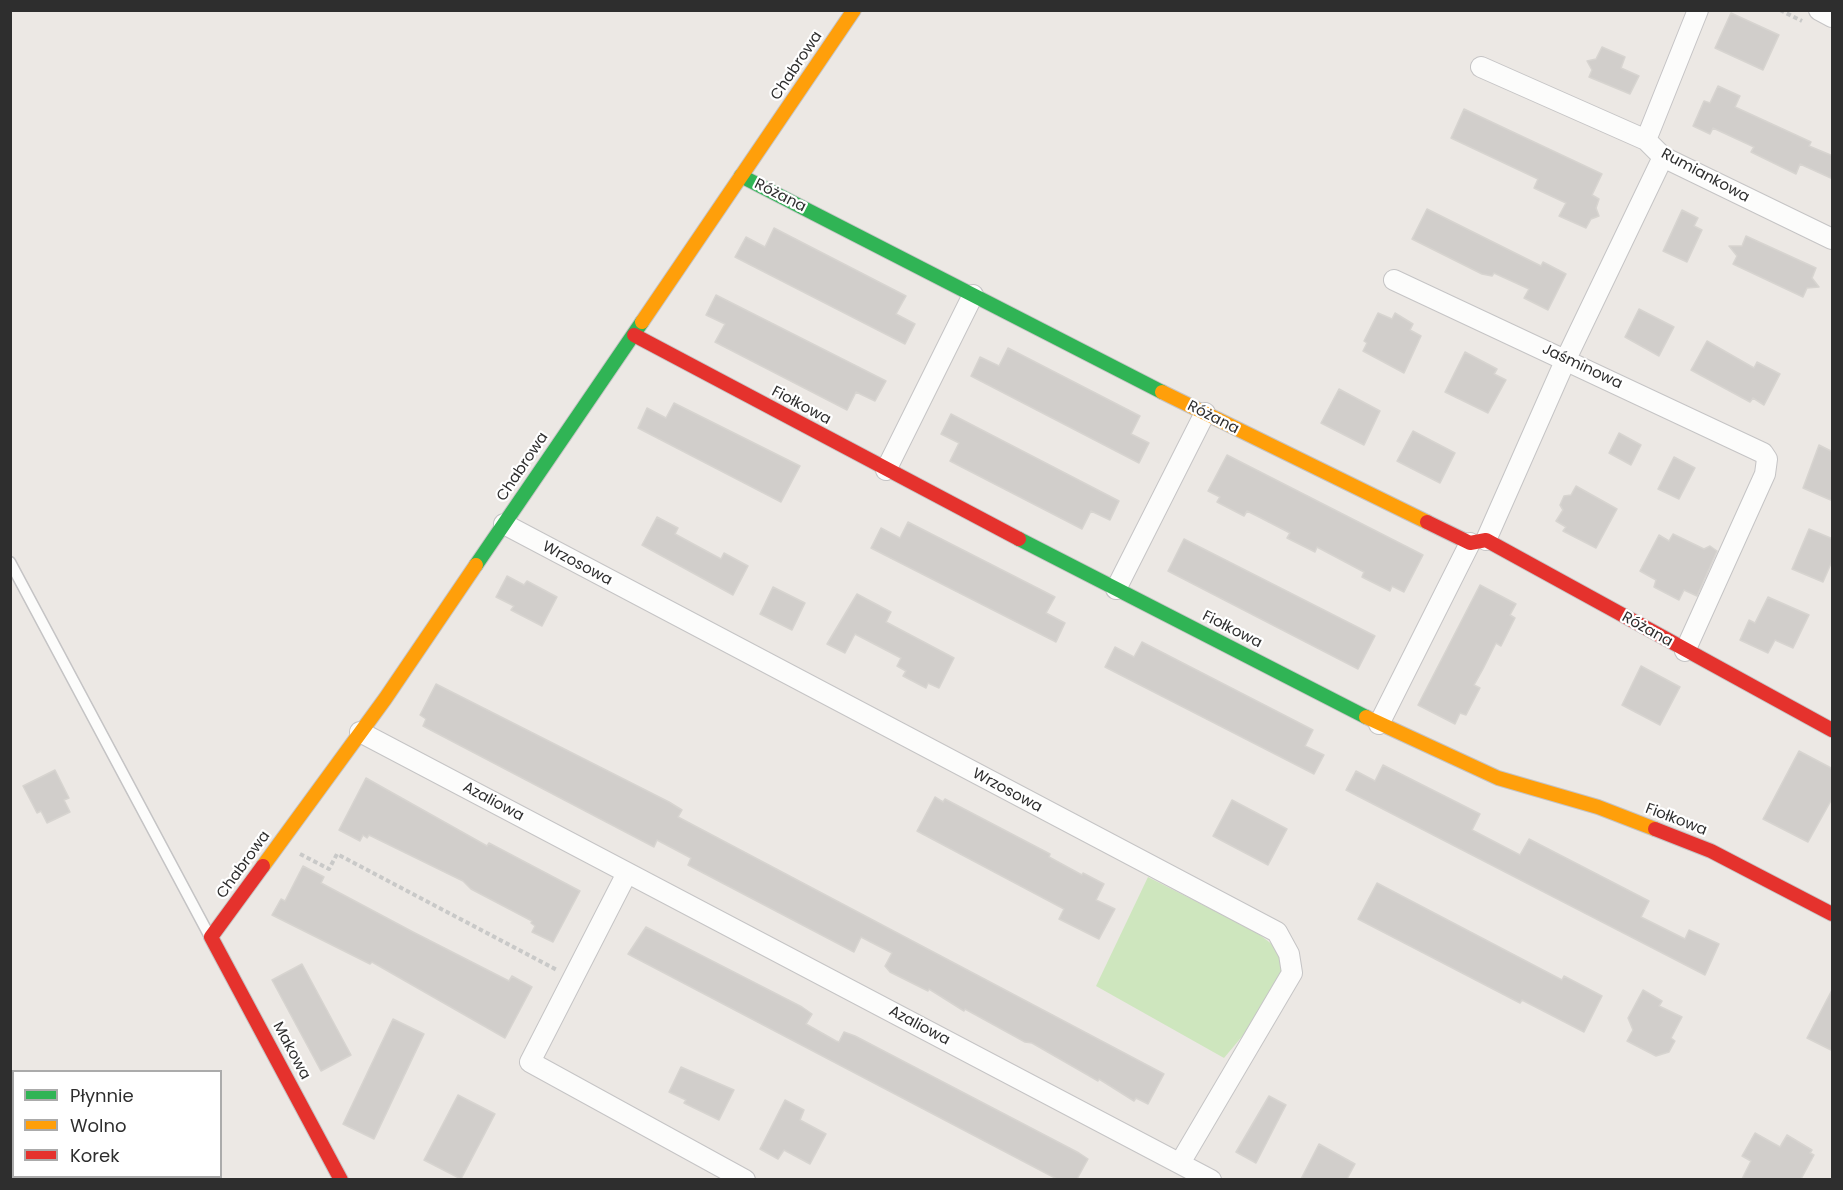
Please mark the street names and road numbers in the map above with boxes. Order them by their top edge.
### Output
street label: Chabrowa [767,28,827,104]
street label: Rumiankowa [1658,145,1752,207]
street label: Różana [751,175,809,217]
street label: Jaśminowa [1539,341,1625,393]
street label: Fiołkowa [768,383,834,429]
street label: Różana [1184,397,1242,439]
street label: Chabrowa [493,429,553,505]
street label: Wrzosowa [539,538,615,590]
street label: Fiołkowa [1199,607,1265,653]
street label: Różana [1618,609,1676,651]
street label: Wrzosowa [969,765,1045,817]
street label: Azaliowa [459,778,527,826]
street label: Fiołkowa [1643,800,1709,840]
street label: Chabrowa [213,828,275,902]
street label: Azaliowa [885,1002,953,1050]
street label: Makowa [268,1019,314,1083]

